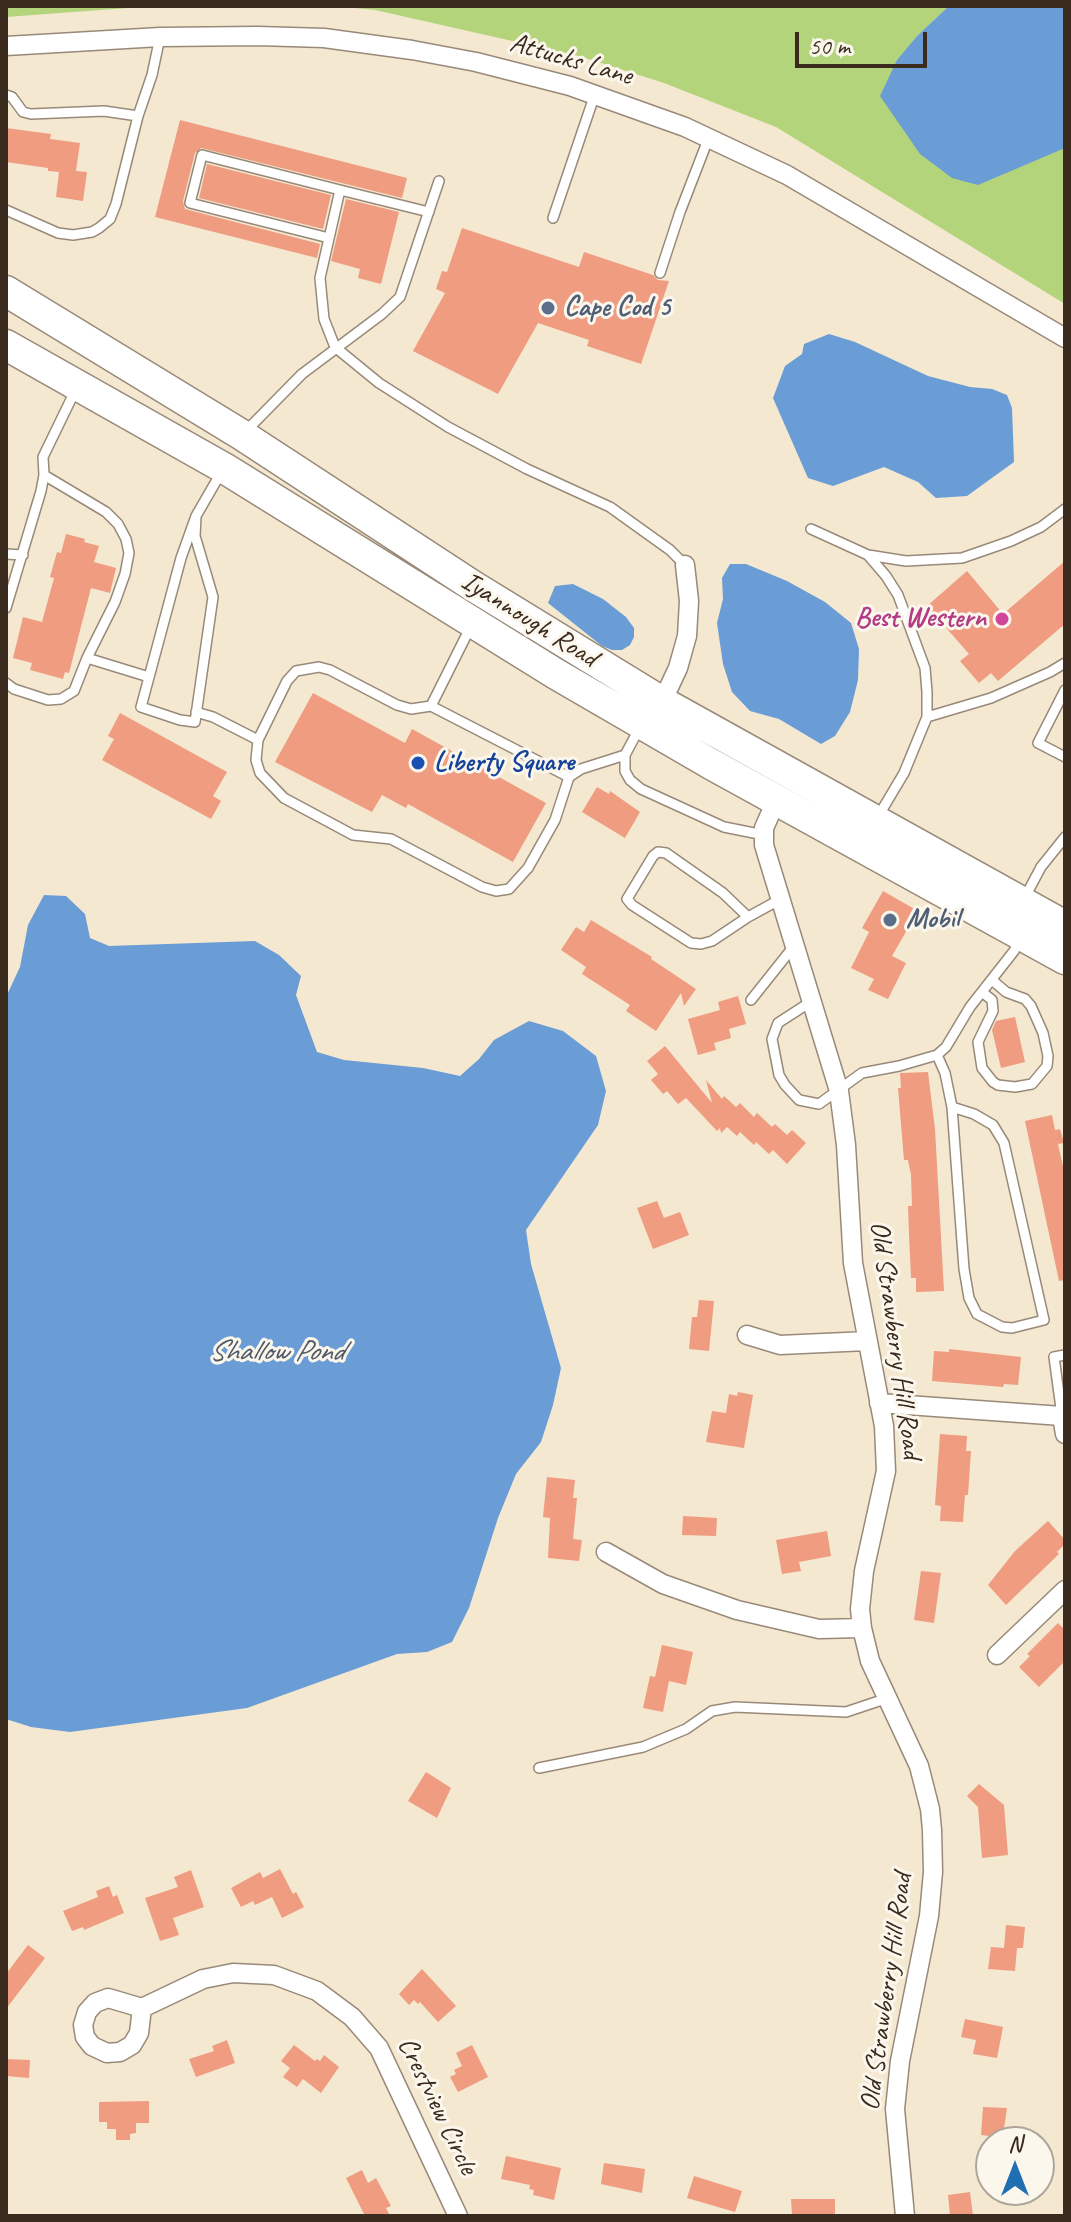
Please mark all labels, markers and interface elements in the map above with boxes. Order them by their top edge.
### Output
scale bar [799,16,931,66]
street label: Attucks Lane [506,27,636,93]
text: 50 m [809,31,850,61]
place label: Cape Cod 5 [564,291,670,325]
marker: Cape Cod 5 [539,299,557,317]
street label: Iyannough Road [455,565,603,675]
place label: Best Western [855,602,986,636]
marker: Best Western [993,610,1011,628]
place label: Liberty Square [434,746,574,780]
marker: Liberty Square [409,754,427,772]
place label: Mobil [906,903,959,937]
marker: Mobil [881,911,899,929]
street label: Old Strawberry Hill Road [862,1219,928,1461]
water label: Shallow Pond [209,1334,343,1370]
street label: Old Strawberry Hill Road [854,1871,920,2113]
street label: Crestview Circle [389,2032,485,2180]
north arrow [975,2126,1055,2206]
text: N [1008,2130,1022,2158]

